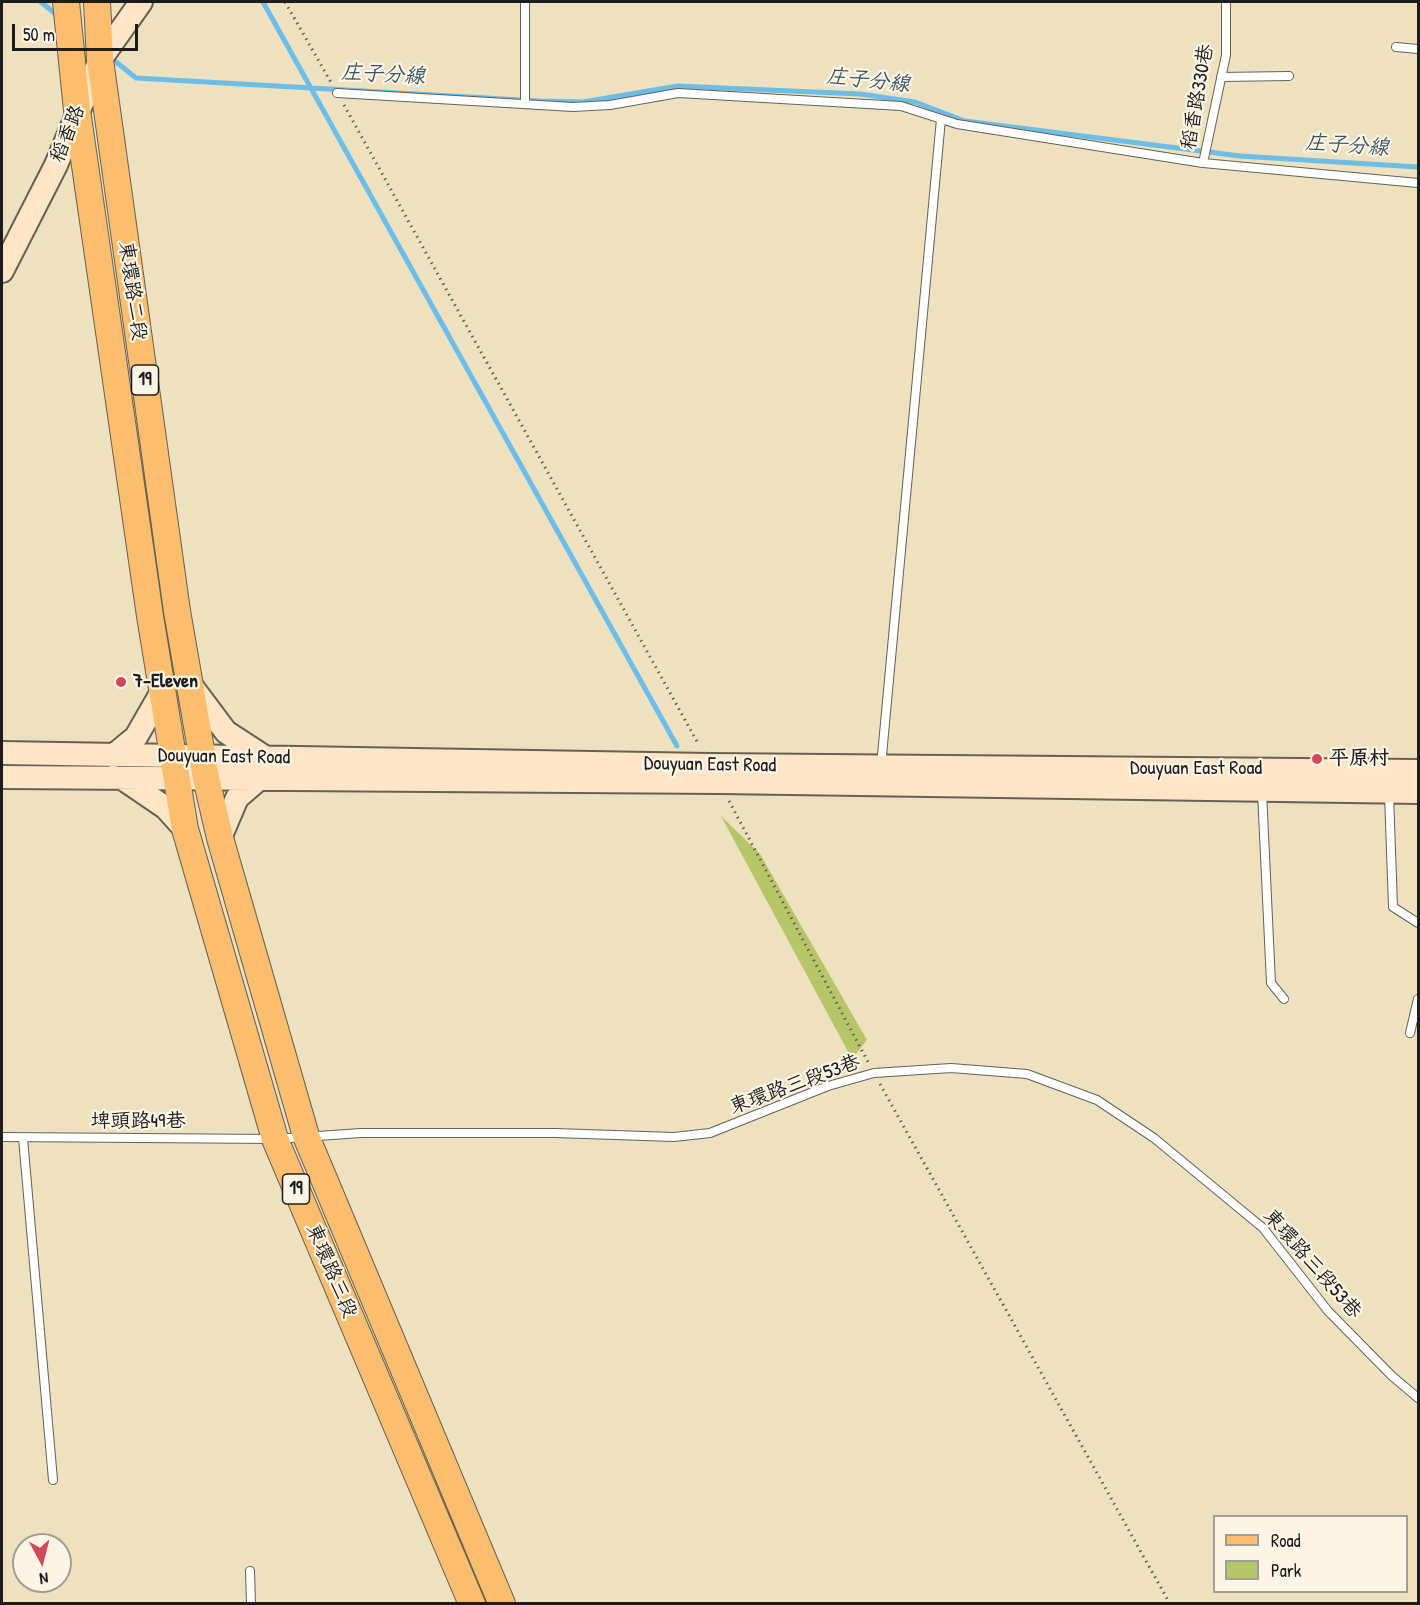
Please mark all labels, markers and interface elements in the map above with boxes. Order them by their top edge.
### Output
scale bar [15,12,141,50]
text: 50 m [23,22,55,47]
street label: 稻香路330巷 [1177,42,1219,152]
water label: 庄子分線 [340,60,426,90]
water label: 庄子分線 [825,64,911,98]
street label: 稻香路 [46,102,90,166]
water label: 庄子分線 [1304,131,1390,161]
street label: 東環路二段 [113,240,151,342]
road number: 19 [132,365,158,395]
place label: 7-Eleven [133,670,198,694]
marker: 7-Eleven [114,675,128,689]
street label: Douyuan East Road [158,744,290,770]
place label: 平原村 [1329,747,1389,771]
street label: Douyuan East Road [644,752,776,778]
marker: 平原村 [1310,752,1324,766]
street label: Douyuan East Road [1130,757,1262,781]
street label: 東環路三段53巷 [726,1050,864,1120]
street label: 埤頭路49巷 [91,1110,185,1134]
road number: 19 [282,1174,310,1204]
street label: 東環路三段53巷 [1258,1204,1366,1324]
street label: 東環路三段 [300,1220,362,1322]
legend [1213,1515,1408,1593]
text: Road [1271,1528,1301,1553]
north arrow [12,1533,72,1593]
text: Park [1271,1558,1301,1583]
text: N [38,1567,50,1590]

